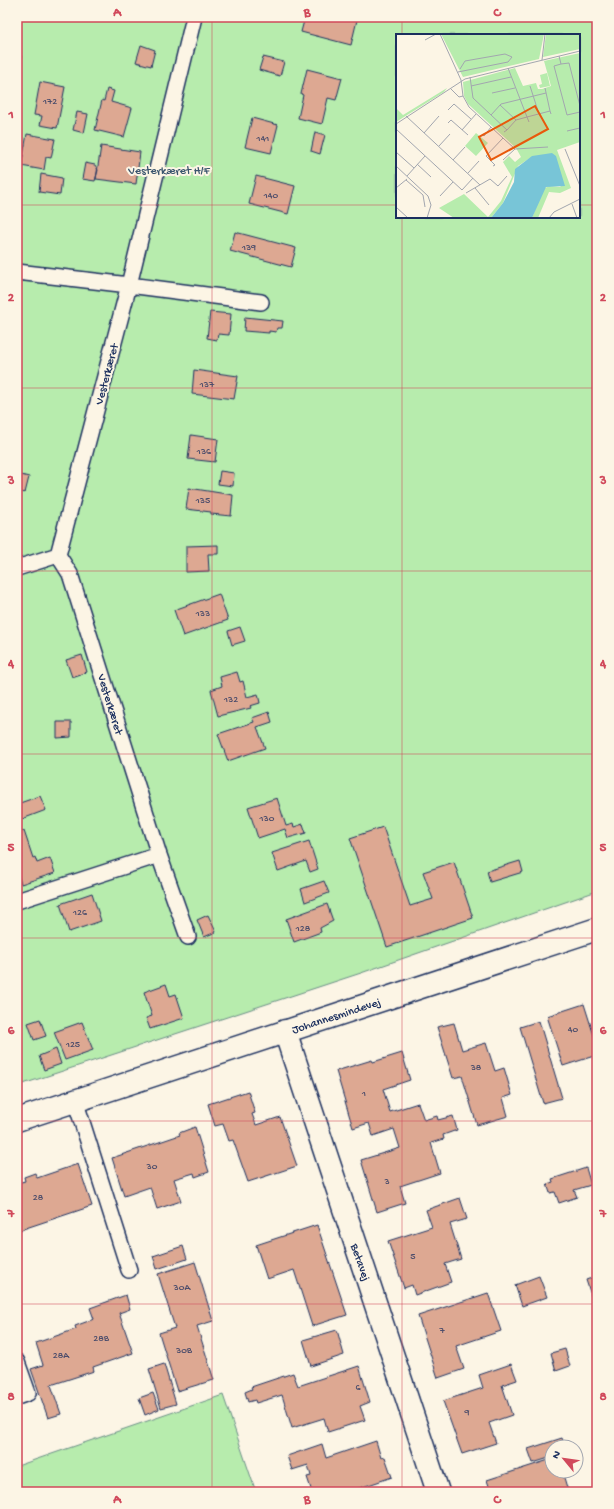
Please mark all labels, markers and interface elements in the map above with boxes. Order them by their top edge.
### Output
text: A [112,6,122,21]
text: B [303,6,312,21]
text: C [492,6,502,21]
inset map [396,34,580,218]
house number: 172 [42,96,57,108]
text: 1 [7,108,14,123]
text: 1 [599,108,606,123]
house number: 141 [256,133,269,145]
park label: Vesterkæret H/F [127,165,210,179]
house number: 140 [263,190,279,202]
house number: 139 [241,242,256,254]
text: 2 [8,291,15,306]
text: 2 [600,291,607,306]
street label: Vesterkæret [93,341,123,408]
house number: 137 [199,379,215,391]
house number: 136 [196,446,212,458]
text: 3 [7,474,15,489]
text: 3 [599,474,607,489]
house number: 135 [195,495,210,507]
house number: 133 [195,608,210,620]
text: 4 [7,657,15,672]
text: 4 [599,657,607,672]
street label: Vesterkæret [93,672,125,738]
house number: 132 [223,694,238,706]
house number: 130 [259,813,275,825]
text: 5 [8,841,15,856]
text: 5 [600,841,607,856]
house number: 126 [72,907,88,919]
house number: 128 [295,923,311,935]
street label: Johannesmindevej [290,996,383,1038]
text: 6 [8,1024,15,1039]
house number: 40 [568,1024,579,1036]
text: 6 [600,1024,607,1039]
house number: 125 [65,1039,80,1051]
house number: 38 [470,1062,482,1074]
house number: 1 [361,1088,366,1100]
house number: 30 [146,1161,158,1173]
house number: 3 [383,1176,390,1188]
house number: 28 [33,1192,44,1204]
text: 7 [7,1207,16,1222]
text: 7 [599,1207,608,1222]
street label: Betavej [346,1241,372,1283]
house number: 5 [410,1251,416,1263]
house number: 30A [173,1282,191,1294]
house number: 7 [438,1325,445,1337]
house number: 28B [93,1333,110,1345]
house number: 30B [175,1345,193,1357]
house number: 28A [53,1350,70,1362]
house number: 6 [355,1382,361,1394]
text: 8 [7,1390,15,1405]
text: 8 [599,1390,607,1405]
house number: 9 [463,1407,470,1419]
north arrow [544,1439,584,1479]
text: N [550,1449,564,1461]
text: A [112,1493,122,1508]
text: B [303,1493,312,1508]
text: C [492,1493,502,1508]

